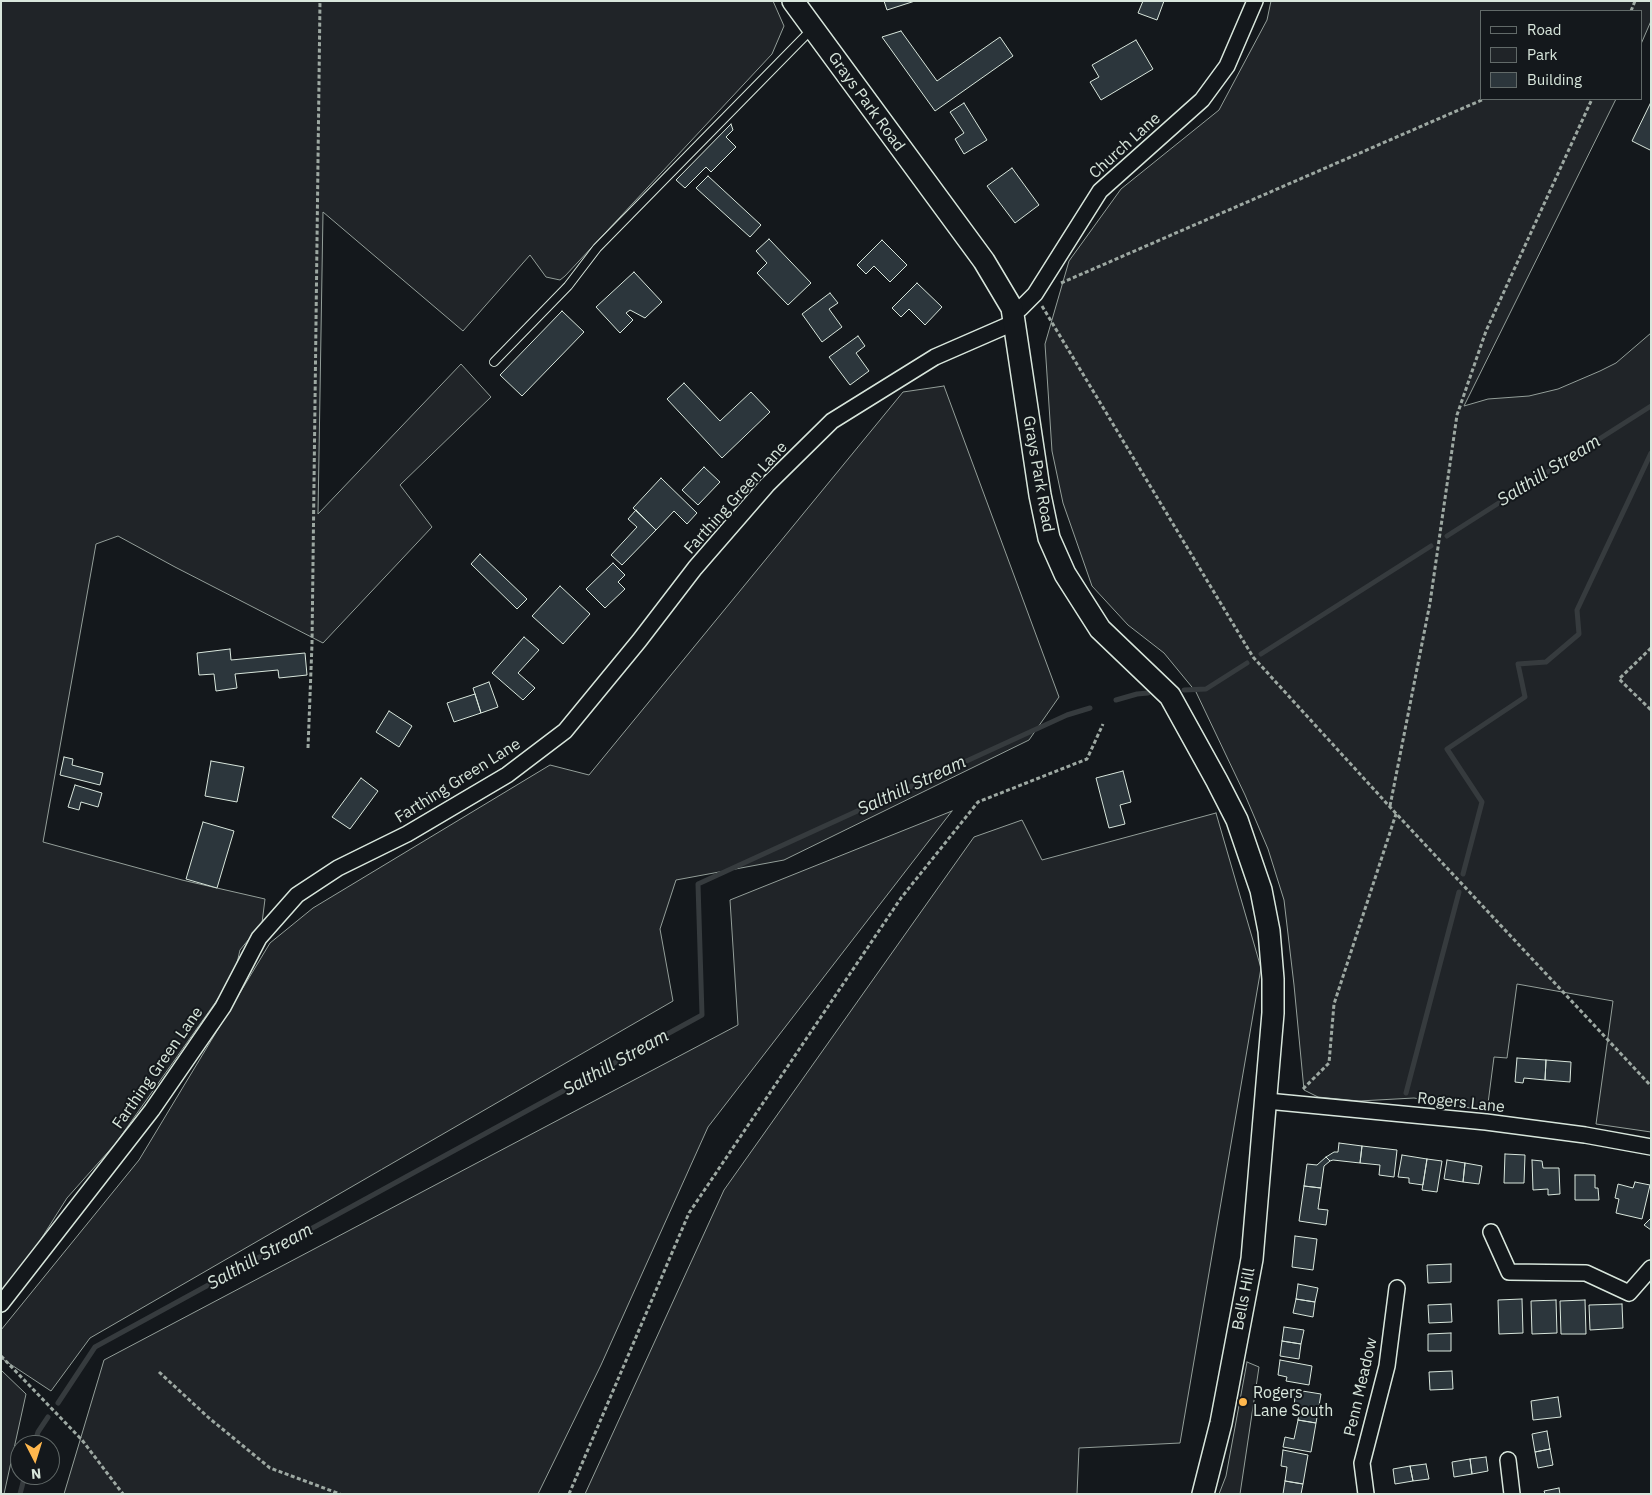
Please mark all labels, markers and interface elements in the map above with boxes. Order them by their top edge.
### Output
legend [1480,10,1642,100]
text: Road [1527,20,1562,39]
text: Park [1527,45,1557,64]
street label: Grays Park Road [824,49,908,155]
text: Building [1527,70,1582,89]
street label: Church Lane [1085,109,1165,183]
street label: Grays Park Road [1018,414,1058,534]
water label: Salthill Stream [1493,431,1605,511]
street label: Farthing Green Lane [681,438,791,558]
street label: Farthing Green Lane [392,735,524,827]
water label: Salthill Stream [854,751,970,821]
street label: Farthing Green Lane [109,1003,207,1133]
water label: Salthill Stream [559,1025,673,1101]
street label: Rogers Lane [1416,1089,1506,1117]
water label: Salthill Stream [203,1219,317,1295]
street label: Bells Hill [1229,1266,1259,1332]
street label: Penn Meadow [1340,1336,1382,1438]
place label: Rogers Lane South [1253,1383,1333,1421]
marker: Rogers Lane South [1237,1396,1249,1408]
north arrow [10,1435,60,1485]
text: N [30,1465,42,1483]

